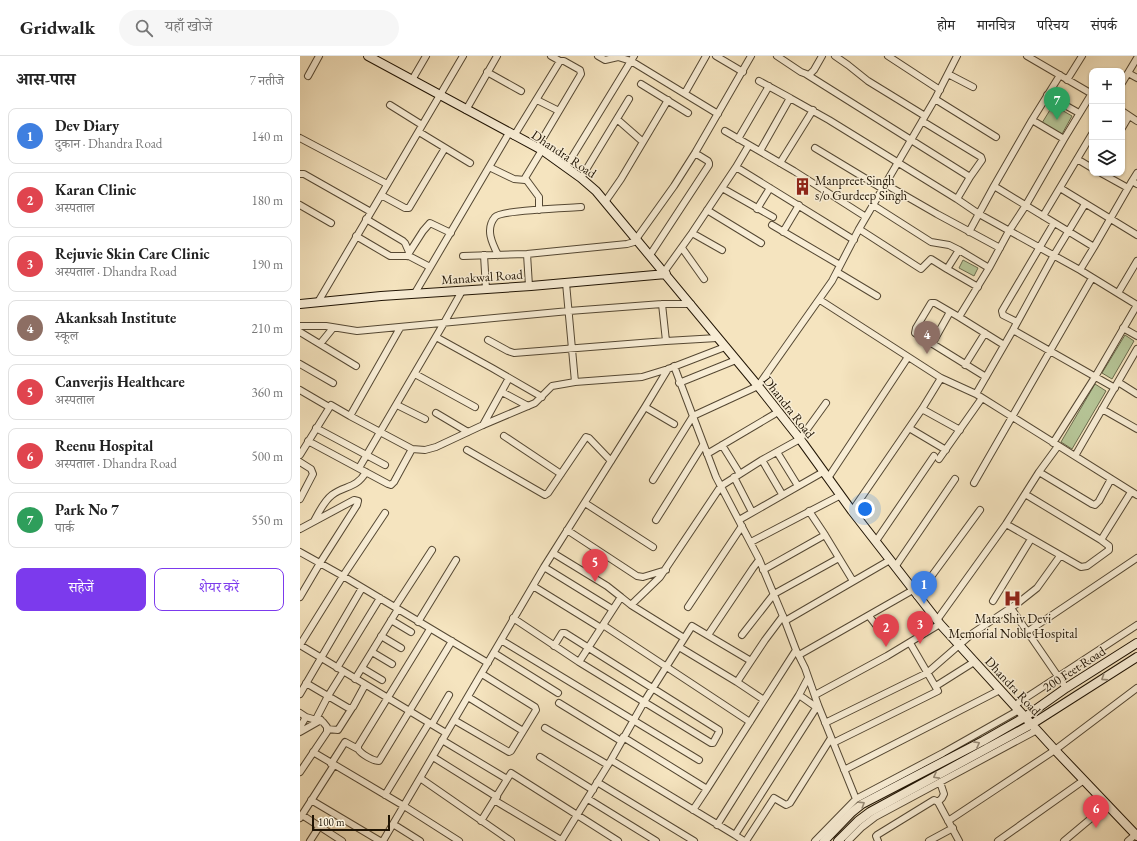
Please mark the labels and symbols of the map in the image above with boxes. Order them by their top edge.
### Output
pin: 7 [1044,87,1070,120]
street label: Dhandra Road [528,126,600,182]
place label: Manpreet Singh s/o Gurdeep Singh [815,172,908,204]
building icon: Manpreet Singh s/o Gurdeep Singh [792,177,812,197]
street label: Manakwal Road [441,266,524,288]
pin: 4 [914,321,940,354]
street label: Dhandra Road [759,372,819,442]
your location [855,499,875,519]
pin: 5 [582,549,608,582]
pin: 1 [911,571,937,604]
hospital icon: Mata Shiv Devi Memorial Noble Hospital [1003,589,1023,609]
place label: Mata Shiv Devi Memorial Noble Hospital [948,610,1078,642]
pin: 3 [907,611,933,644]
pin: 2 [873,614,899,647]
street label: 200 Feet Road [1039,642,1109,696]
street label: Dhandra Road [981,653,1045,719]
one-way arrow [1101,673,1108,681]
one-way arrow [973,741,981,749]
one-way arrow [933,772,940,779]
pin: 6 [1083,795,1109,828]
one-way arrow [858,802,865,809]
scale bar [312,813,390,832]

